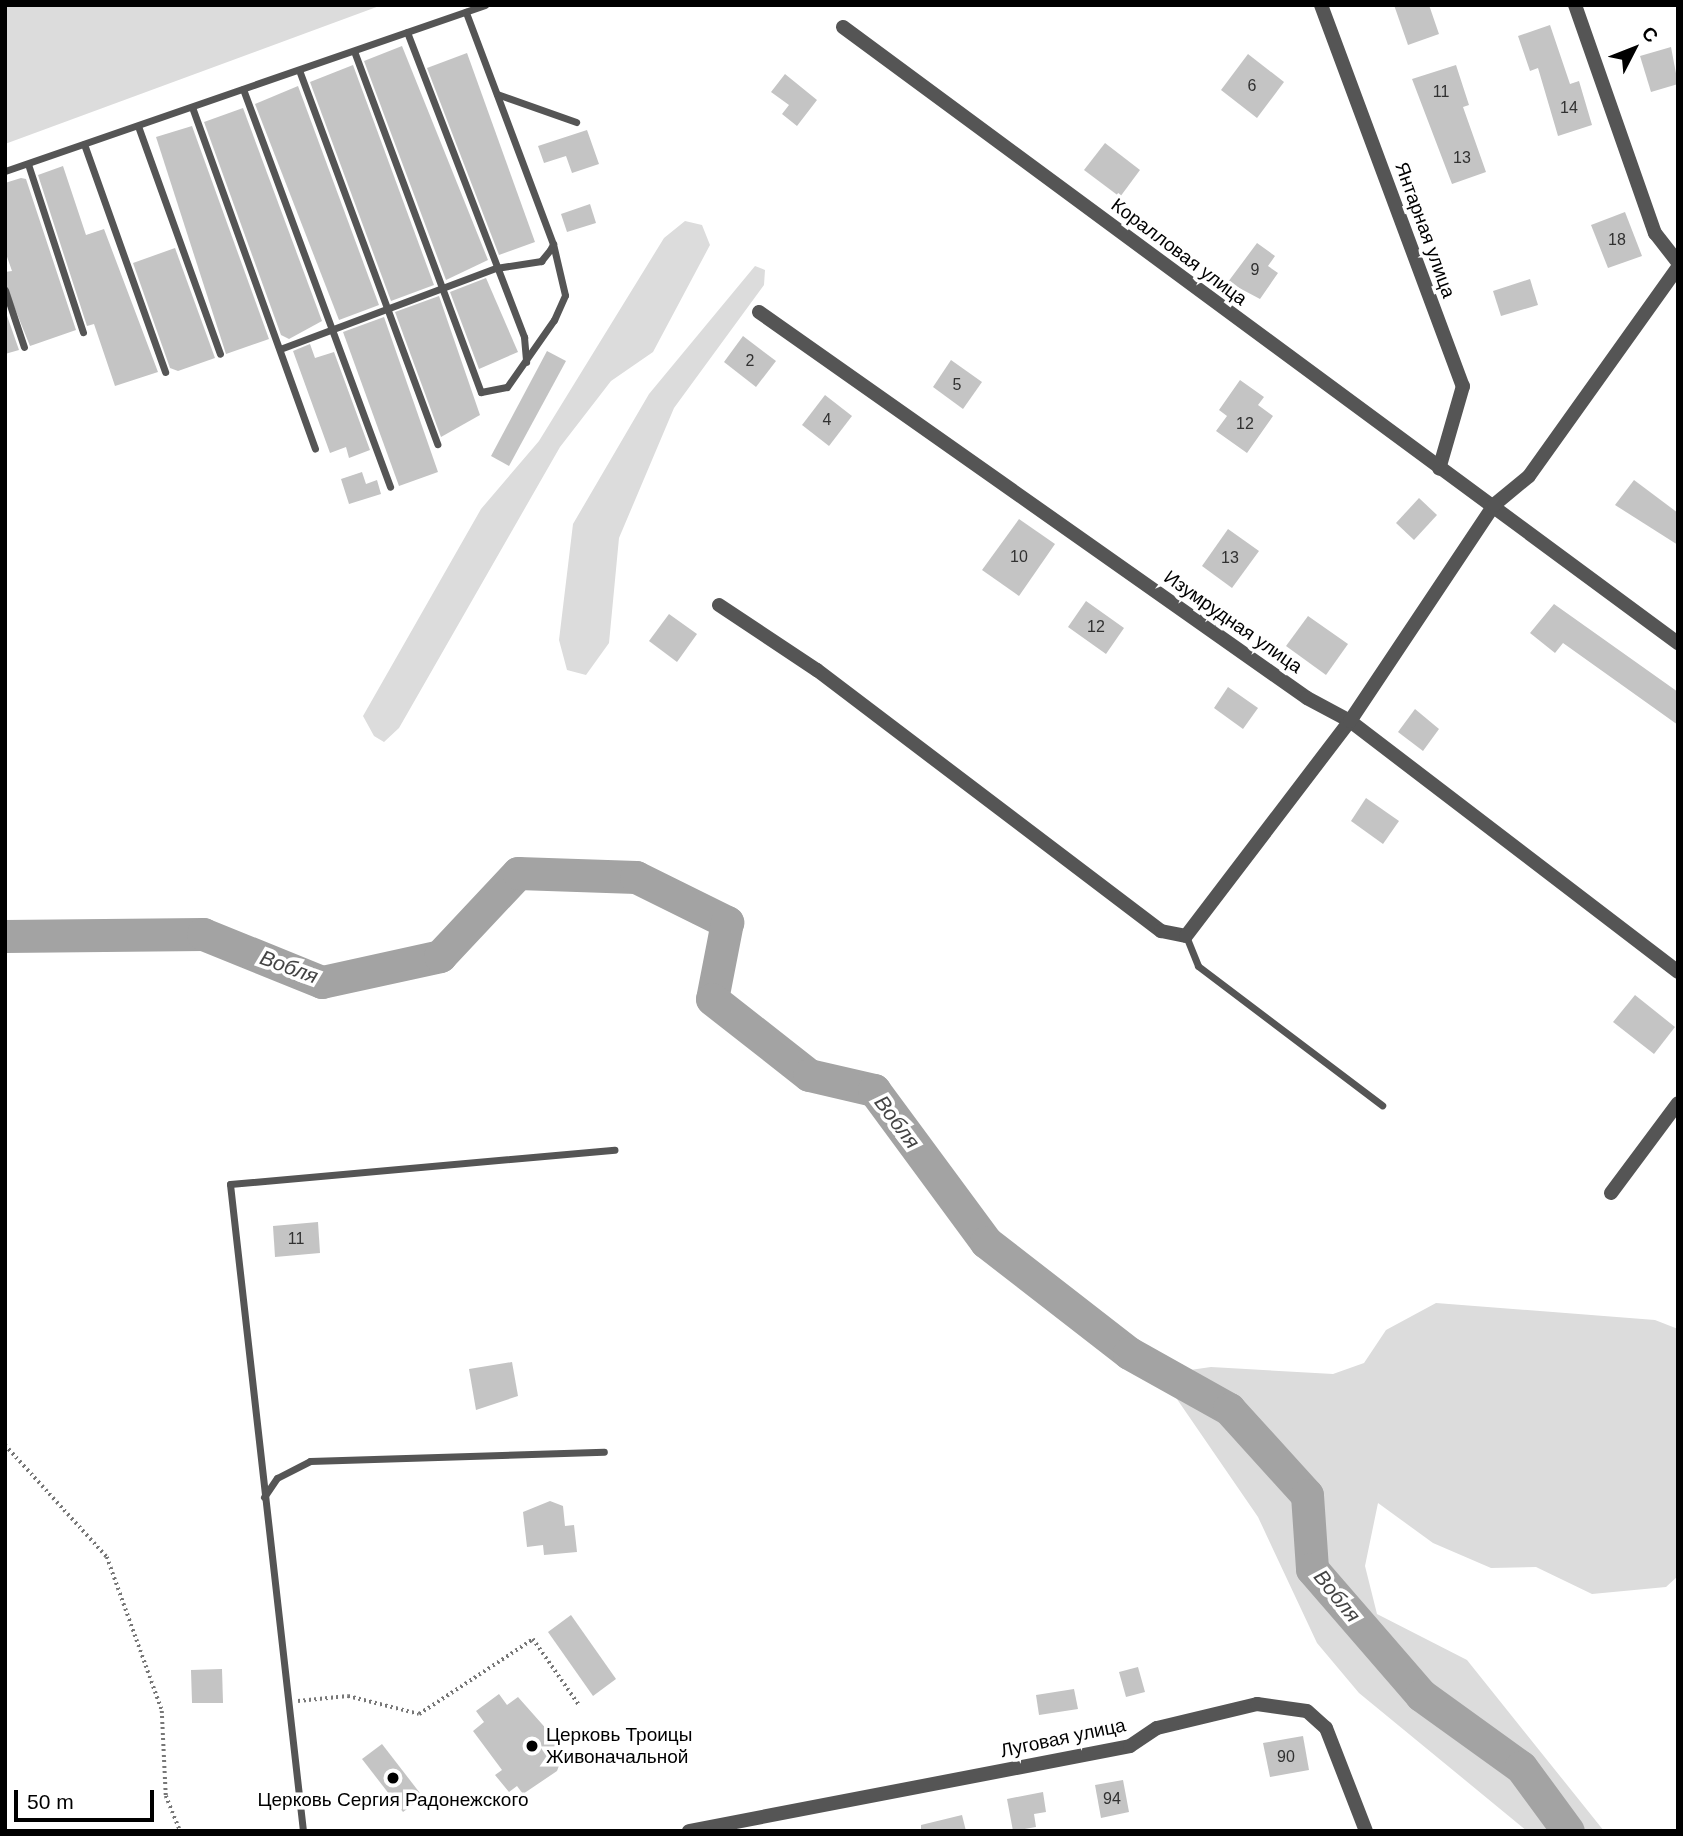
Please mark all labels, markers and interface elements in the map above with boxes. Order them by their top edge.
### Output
north arrow [1599,14,1669,84]
text: С [1638,22,1662,47]
house number: 6 [1248,76,1256,96]
house number: 11 [1433,82,1449,102]
house number: 14 [1560,98,1578,118]
house number: 13 [1453,148,1471,168]
street label: Янтарная улица [1390,159,1460,301]
street label: Коралловая улица [1107,194,1251,310]
house number: 18 [1608,230,1626,250]
house number: 9 [1251,260,1259,280]
house number: 2 [746,351,754,371]
house number: 5 [953,375,961,395]
house number: 4 [823,410,831,430]
house number: 12 [1236,414,1254,434]
house number: 10 [1010,547,1028,567]
house number: 13 [1221,548,1239,568]
street label: Изумрудная улица [1159,566,1307,678]
house number: 12 [1087,617,1105,637]
water label: Вобля [256,945,322,989]
water label: Вобля [869,1090,925,1154]
house number: 11 [288,1229,304,1249]
water label: Вобля [1308,1565,1366,1627]
street label: Луговая улица [998,1714,1128,1762]
place label: Церковь Троицы Живоначальной [546,1724,692,1768]
marker: Церковь Троицы Живоначальной [524,1738,540,1754]
house number: 90 [1277,1747,1295,1767]
marker: Церковь Сергия Радонежского [385,1770,401,1786]
scale bar [18,1776,158,1820]
place label: Церковь Сергия Радонежского [257,1789,529,1811]
house number: 94 [1103,1789,1121,1809]
text: 50 m [27,1790,74,1813]

